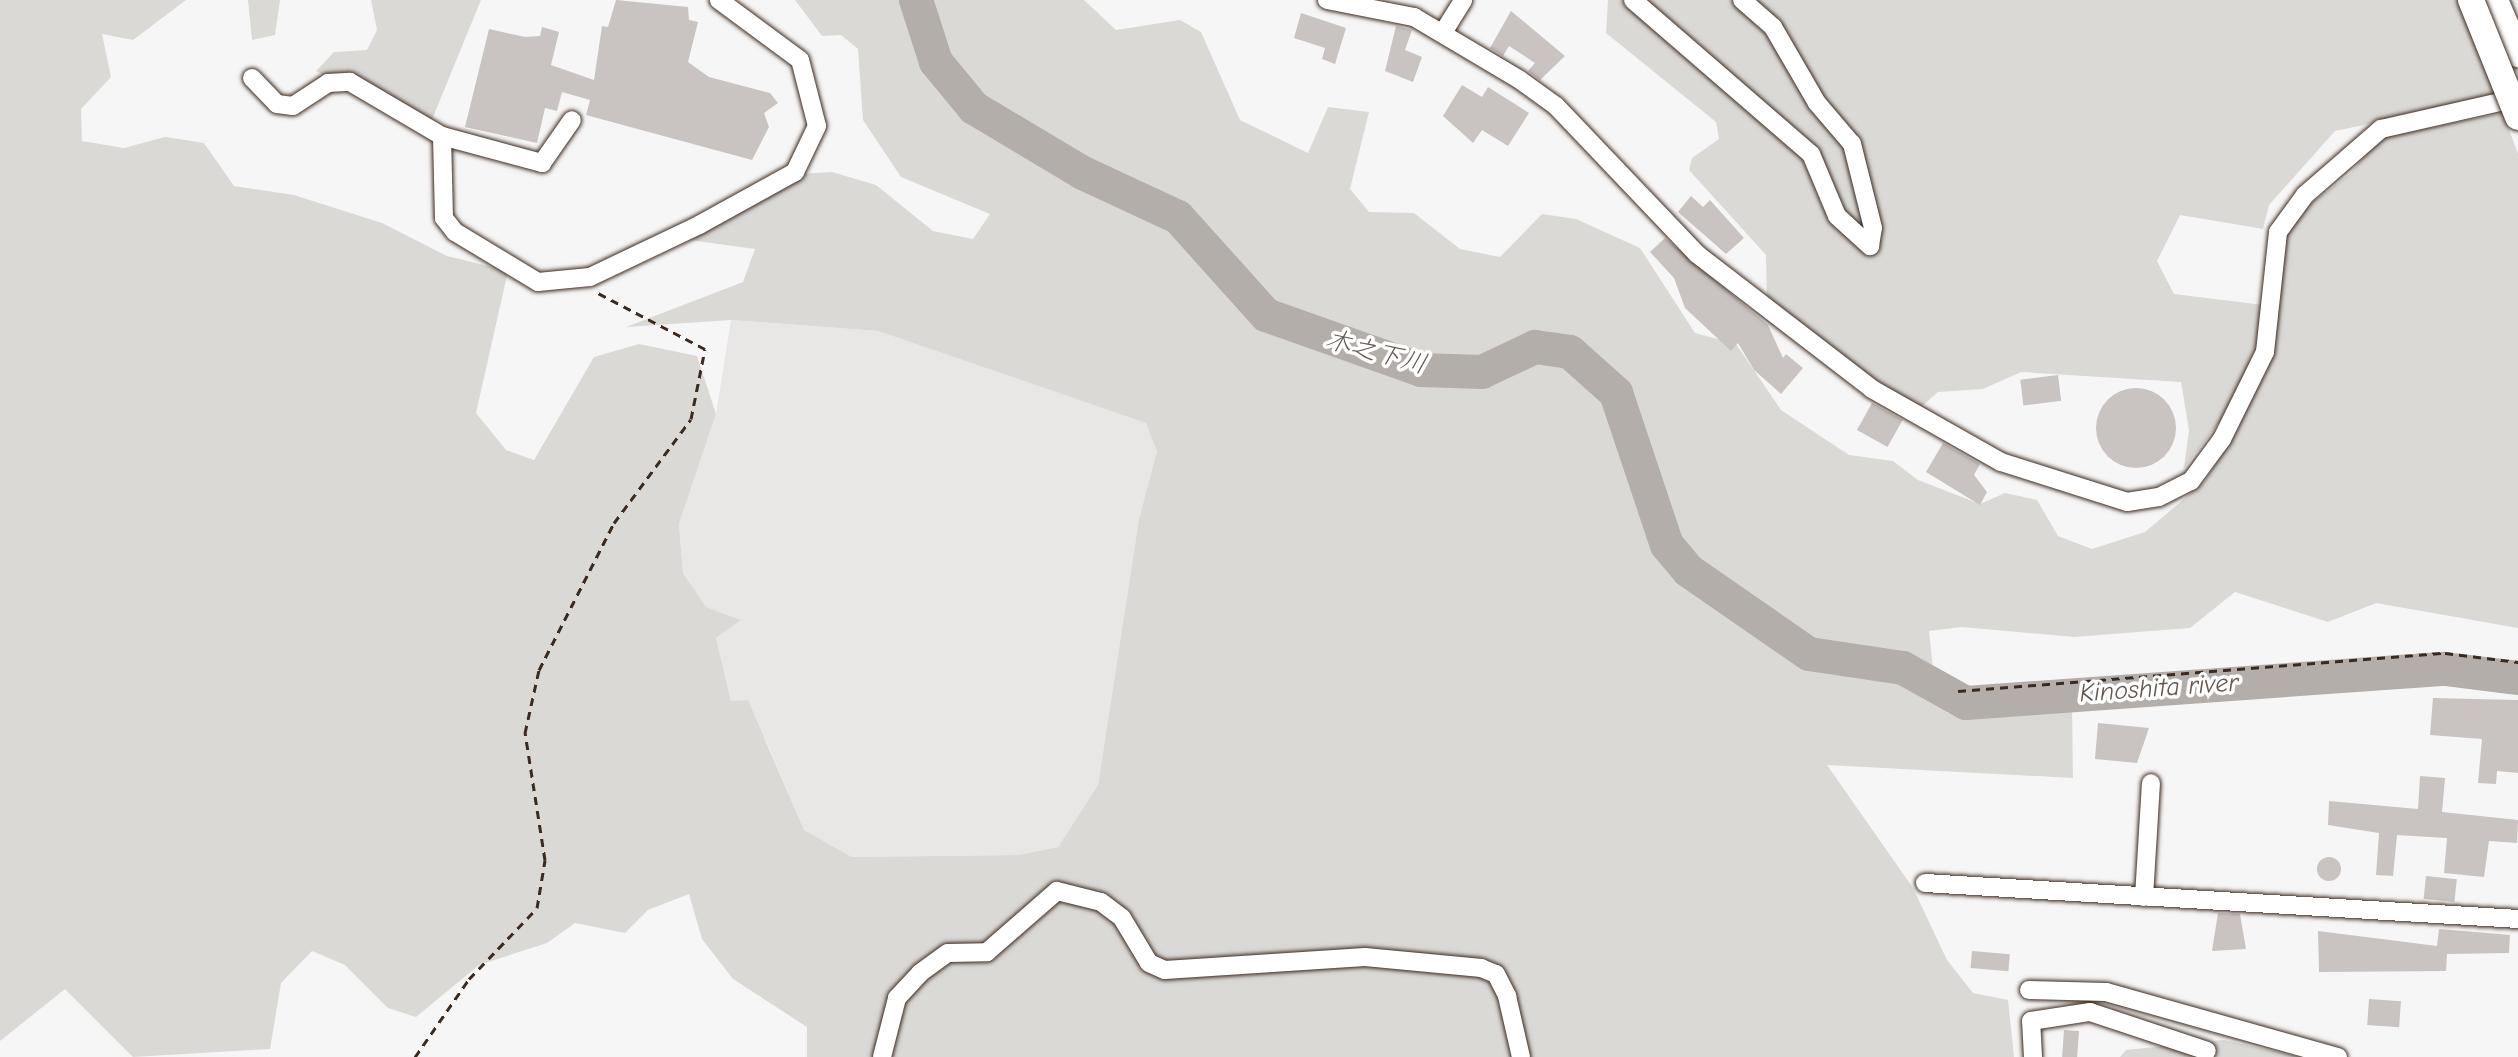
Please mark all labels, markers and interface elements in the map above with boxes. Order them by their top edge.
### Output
water label: 木之下川 [1322,324,1430,382]
water label: Kinoshita river [2078,668,2240,710]

